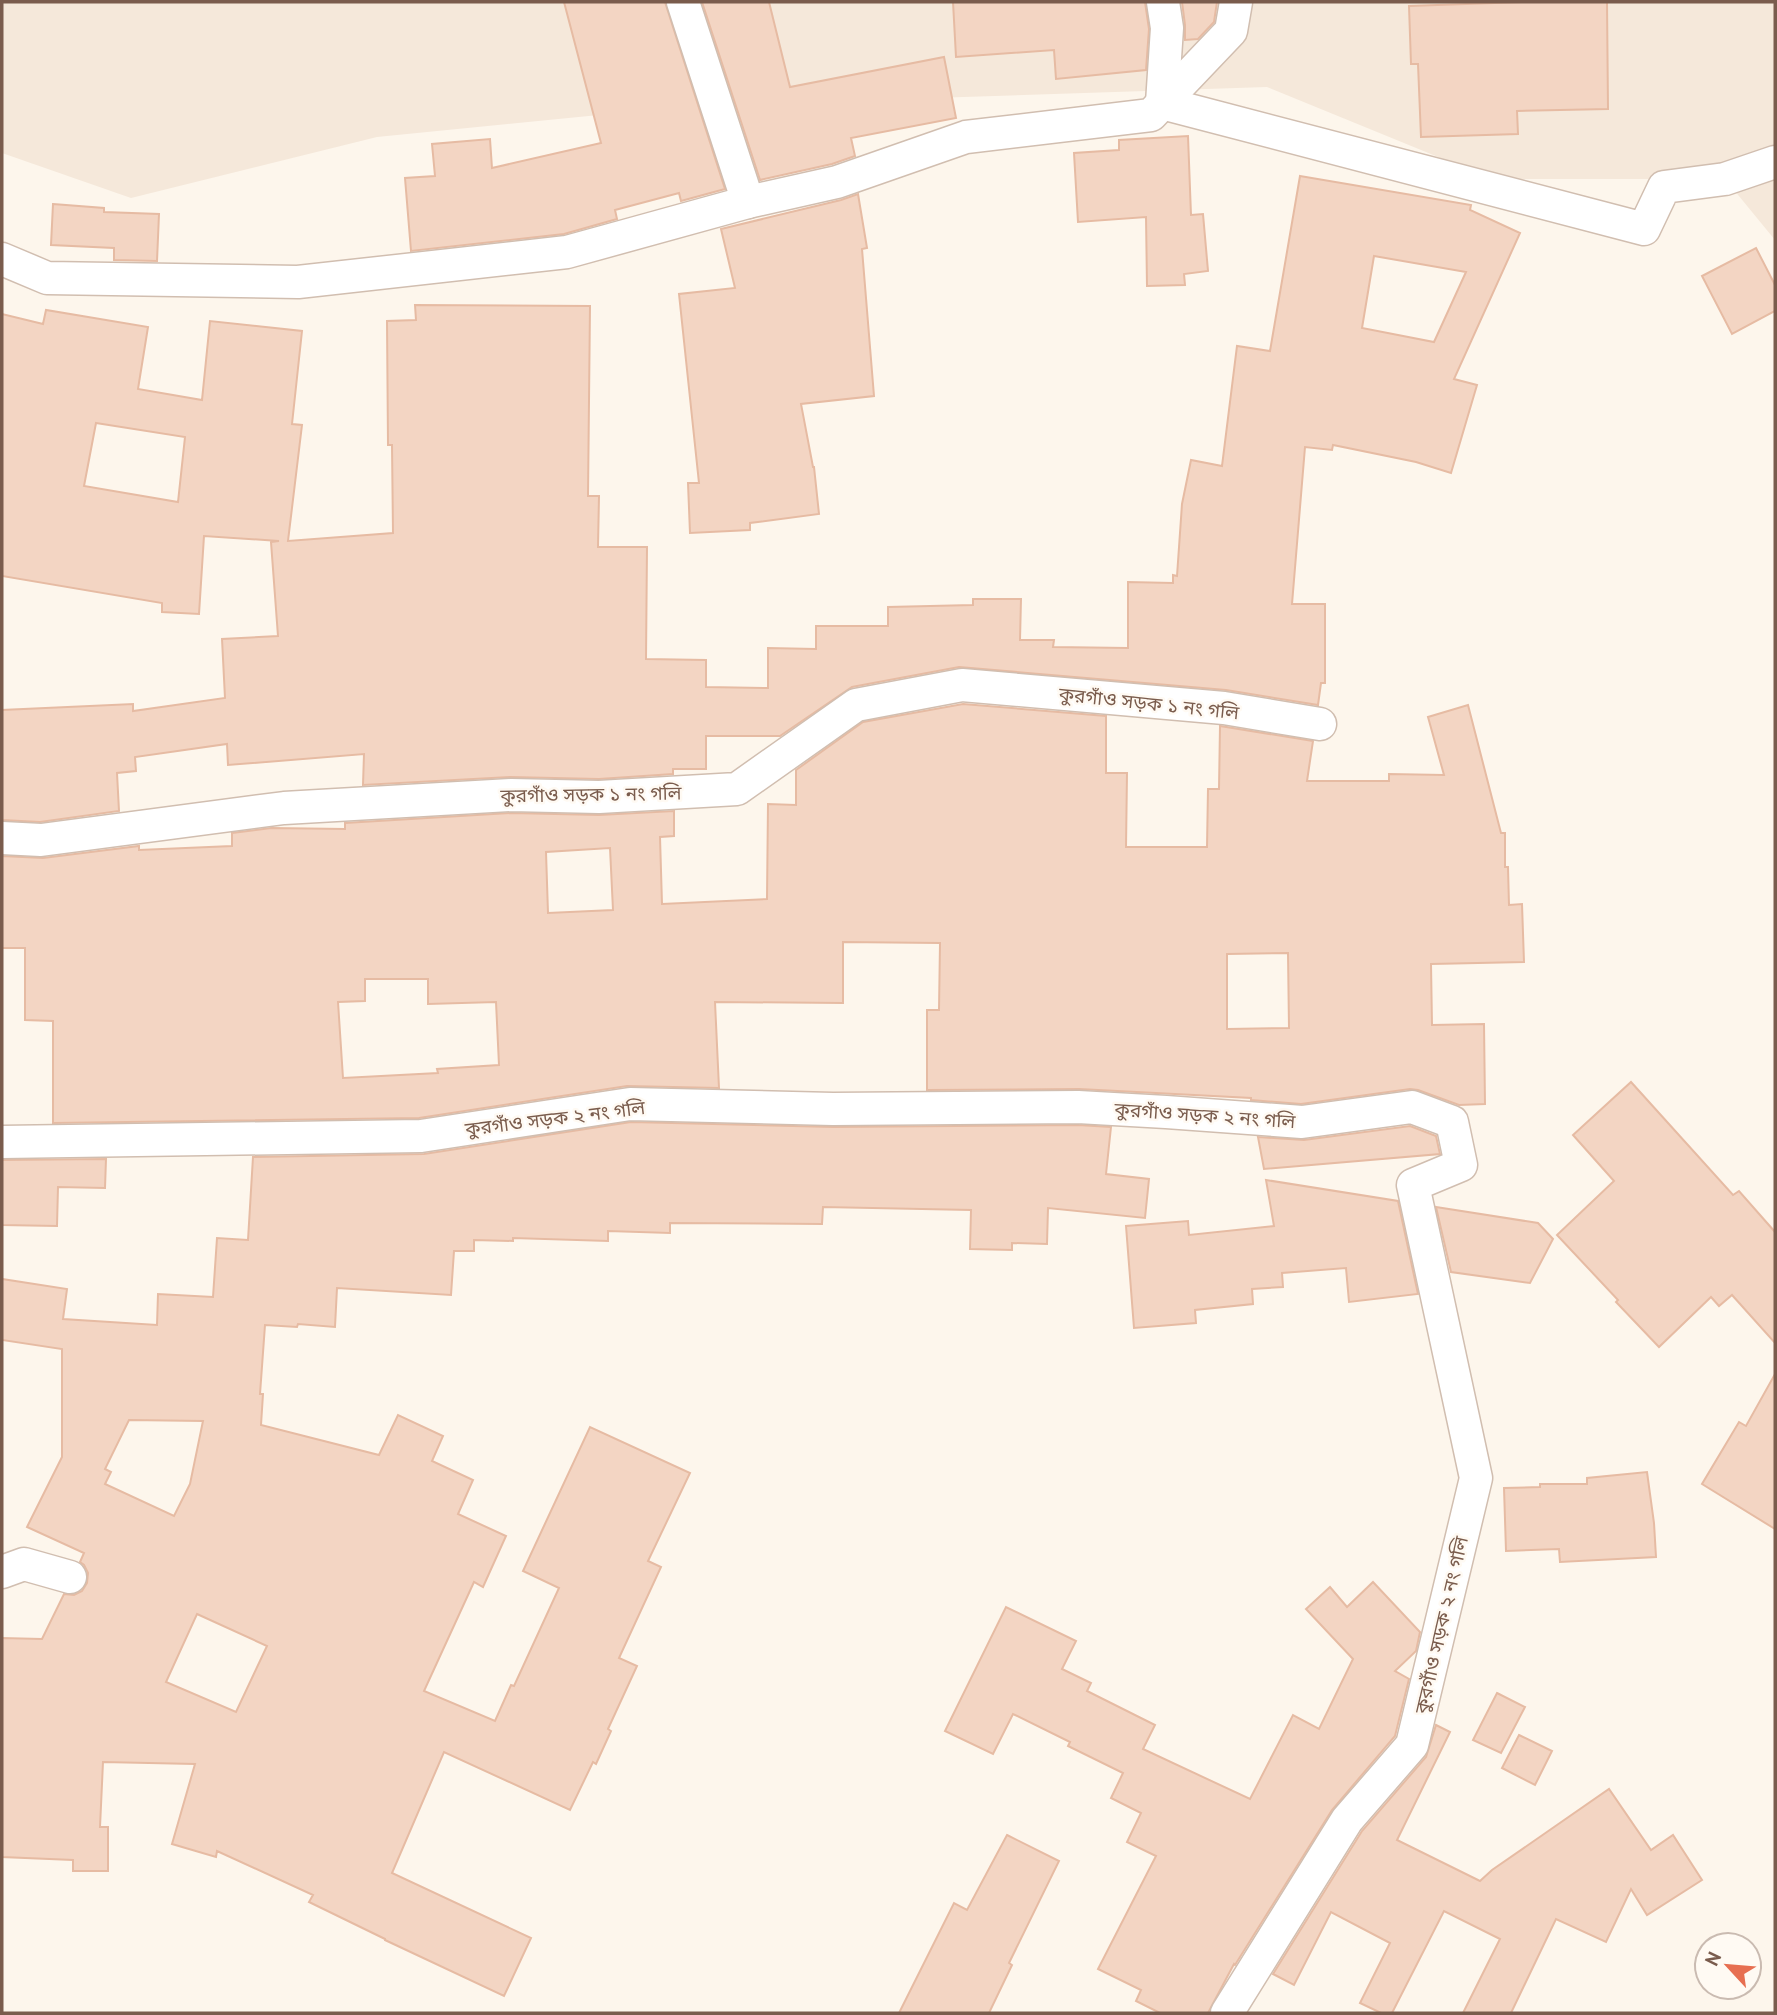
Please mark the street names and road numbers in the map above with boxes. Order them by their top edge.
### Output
street label: কুরগাঁও সড়ক ১ নং গলি [1057,681,1241,725]
street label: কুরগাঁও সড়ক ১ নং গলি [499,780,683,808]
street label: কুরগাঁও সড়ক ২ নং গলি [463,1095,647,1141]
street label: কুরগাঁও সড়ক ২ নং গলি [1113,1097,1297,1133]
street label: কুরগাঁও সড়ক ২ নং গলি [1409,1533,1473,1717]

